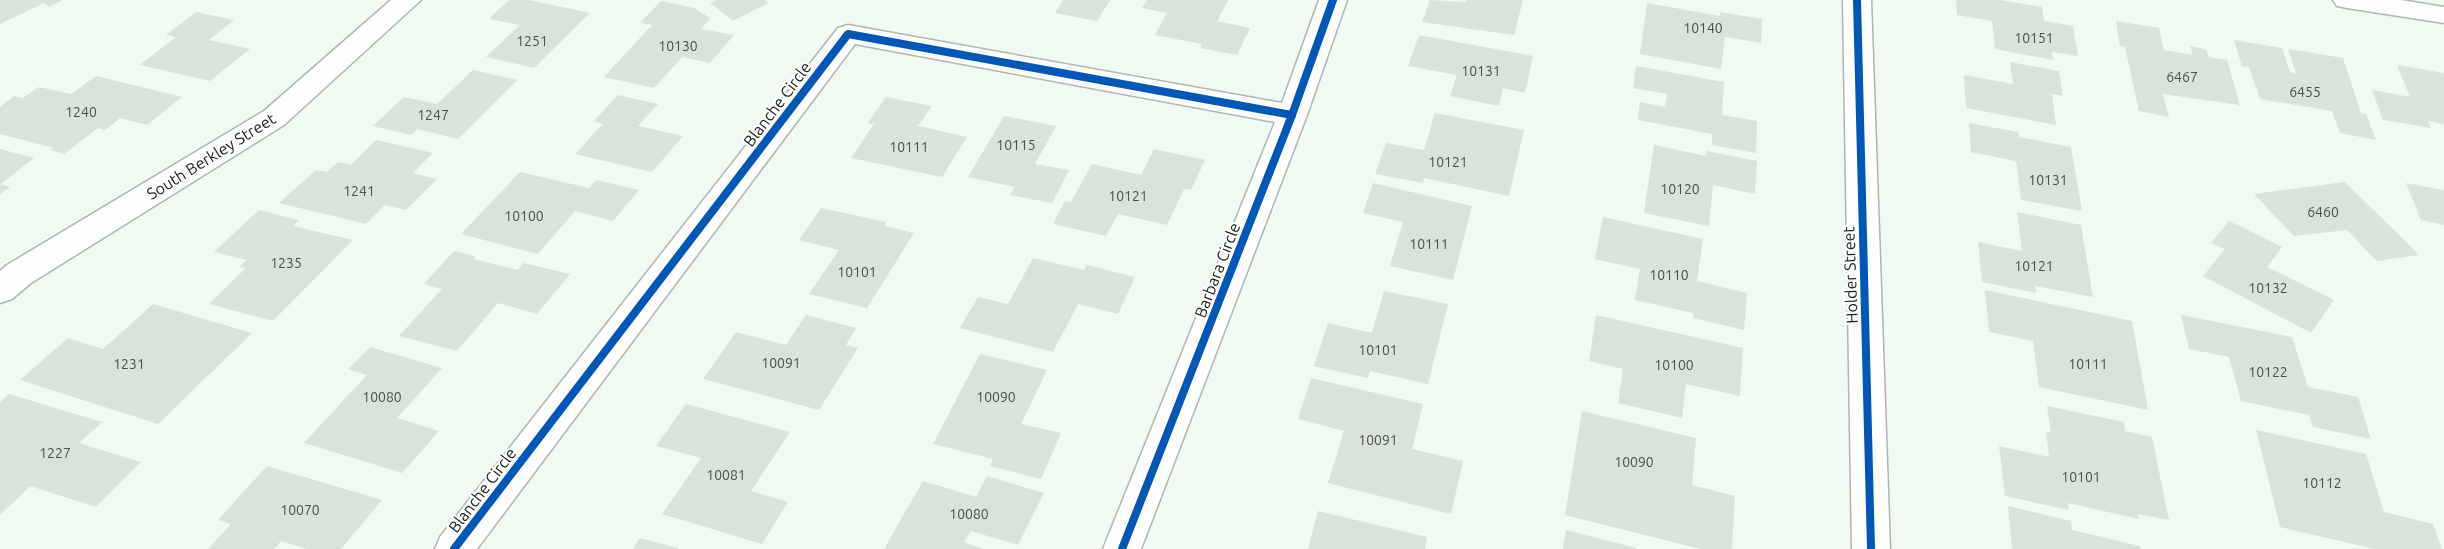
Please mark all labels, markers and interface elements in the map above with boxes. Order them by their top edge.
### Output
house number: 10140 [1683,20,1723,36]
house number: 10151 [2014,30,2054,46]
house number: 1251 [516,33,548,49]
house number: 10130 [658,38,698,54]
street label: Blanche Circle [739,58,815,150]
house number: 10131 [1461,63,1501,79]
house number: 6467 [2166,69,2198,85]
house number: 6455 [2289,84,2321,100]
house number: 1240 [65,104,97,120]
house number: 1247 [417,107,449,123]
street label: South Berkley Street [143,109,279,203]
house number: 10115 [996,137,1036,153]
house number: 10111 [889,139,929,155]
house number: 10121 [1428,154,1468,170]
house number: 10131 [2028,172,2068,188]
house number: 10120 [1660,181,1700,197]
house number: 1241 [343,183,375,199]
house number: 10121 [1108,188,1148,204]
house number: 6460 [2307,204,2339,220]
house number: 10100 [504,208,544,224]
street label: Barbara Circle [1191,220,1243,320]
street label: Holder Street [1839,225,1861,324]
house number: 10111 [1409,236,1449,252]
house number: 1235 [270,255,302,271]
house number: 10121 [2014,258,2054,274]
house number: 10101 [837,264,877,280]
house number: 10110 [1649,267,1689,283]
house number: 10132 [2248,280,2288,296]
house number: 10101 [1358,342,1398,358]
house number: 10091 [761,355,801,371]
house number: 1231 [113,356,145,372]
house number: 10111 [2068,356,2108,372]
house number: 10100 [1654,357,1694,373]
house number: 10122 [2248,364,2288,380]
house number: 10080 [362,389,402,405]
house number: 10090 [976,389,1016,405]
house number: 10091 [1358,432,1398,448]
street label: Blanche Circle [444,444,520,536]
house number: 1227 [39,445,71,461]
house number: 10090 [1614,454,1654,470]
house number: 10081 [706,467,746,483]
house number: 10101 [2061,469,2101,485]
house number: 10112 [2302,475,2342,491]
house number: 10070 [280,502,320,518]
house number: 10080 [949,506,989,522]

